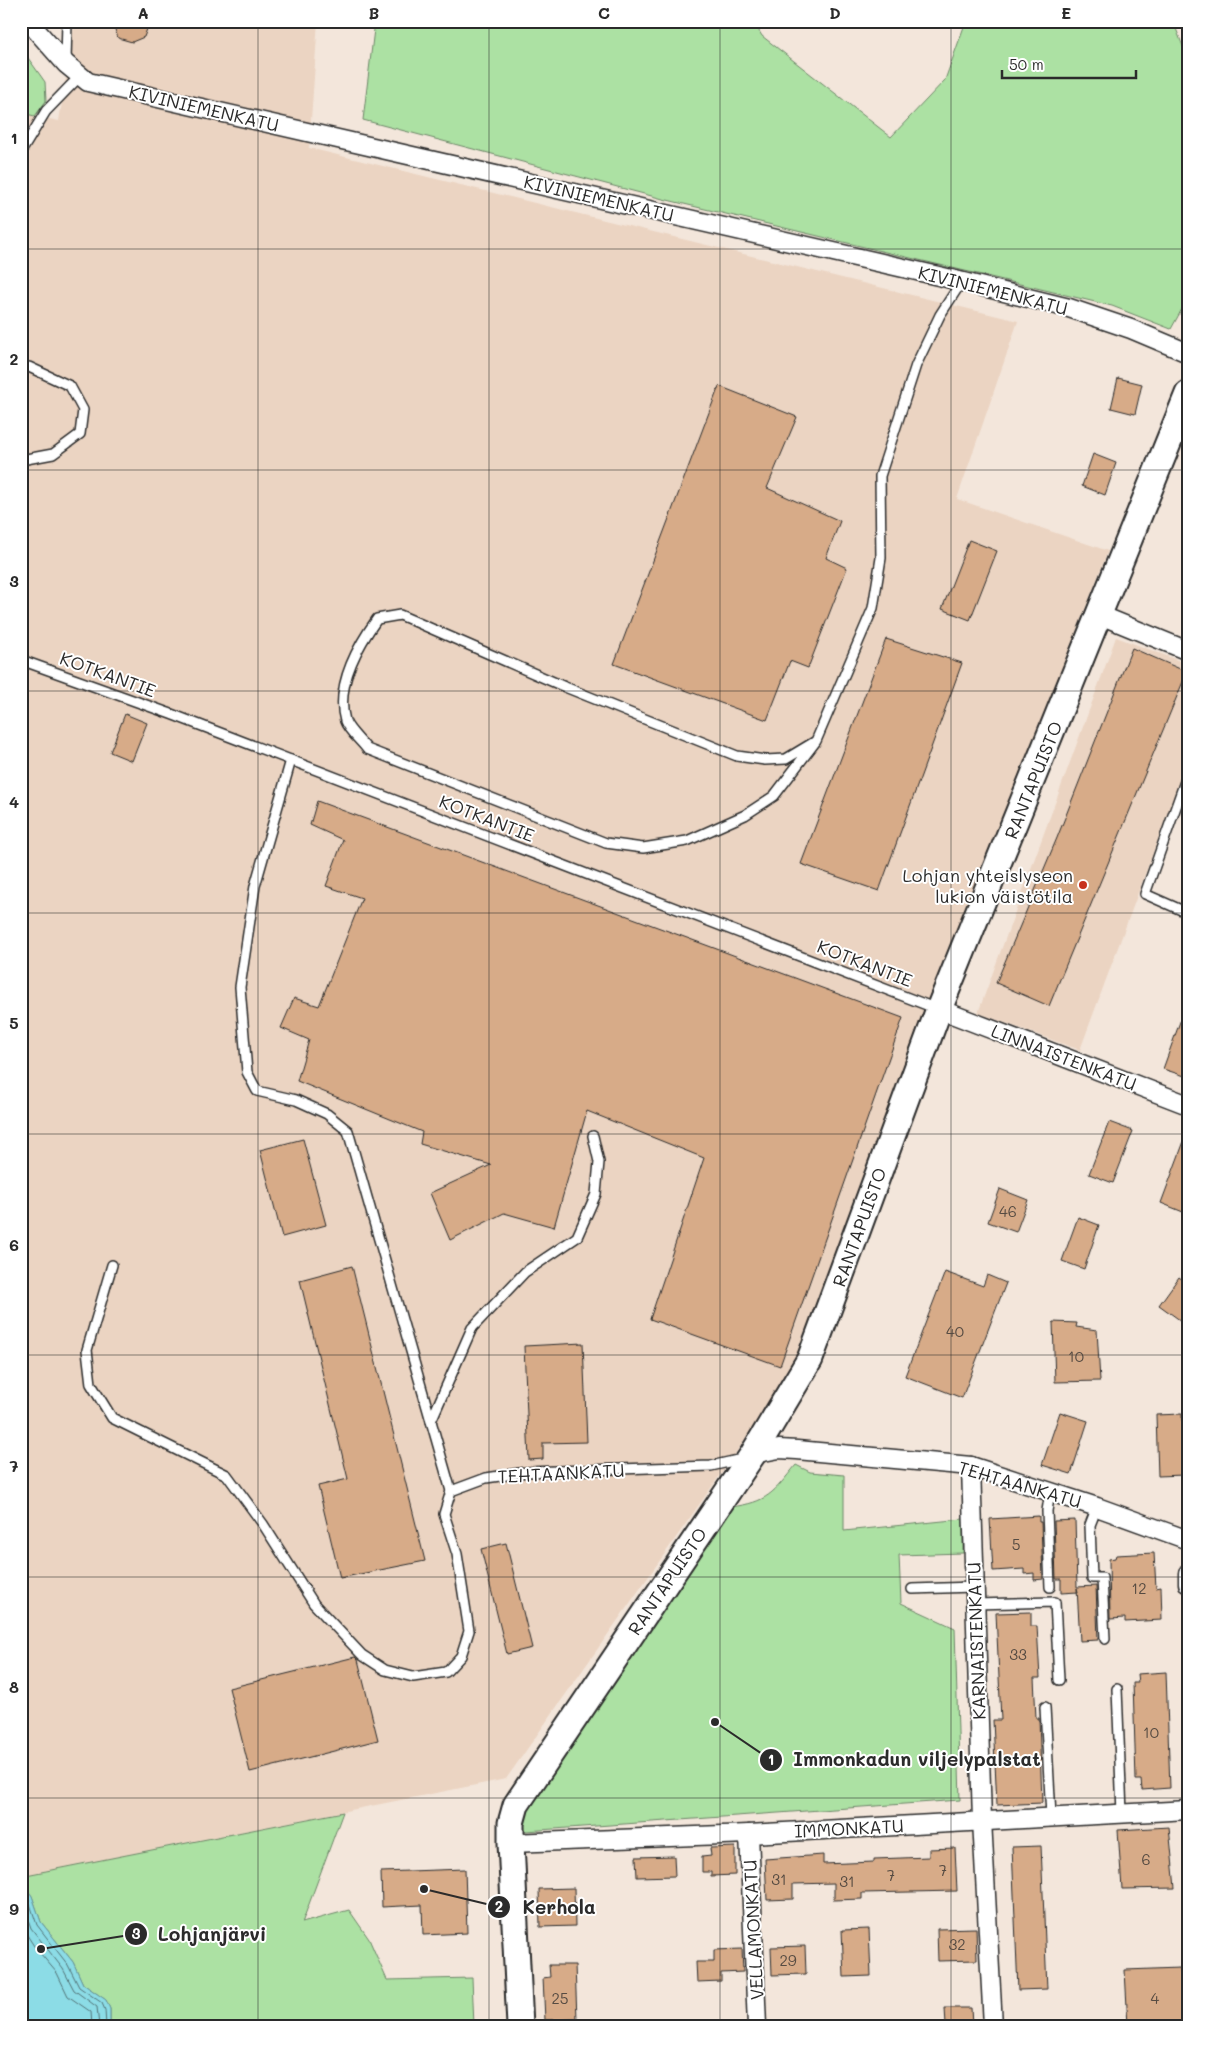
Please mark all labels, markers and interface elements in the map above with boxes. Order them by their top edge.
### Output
text: A [137,2,149,23]
text: B [369,2,379,23]
text: C [598,2,610,23]
text: D [829,2,841,23]
text: E [1061,2,1071,23]
scale bar [1002,48,1135,80]
text: 50 m [1009,54,1044,74]
street label: KIVINIEMENKATU [127,79,281,137]
text: 1 [10,127,18,148]
street label: KIVINIEMENKATU [522,169,676,227]
street label: KIVINIEMENKATU [916,260,1070,320]
text: 2 [10,348,19,369]
text: 3 [9,570,19,591]
street label: KOTKANTIE [57,646,159,702]
street label: RANTAPUISTO [998,718,1068,842]
street label: KOTKANTIE [436,789,538,847]
text: 4 [9,791,19,812]
place label: Lohjan yhteislyseon lukion väistötila [902,863,1073,908]
marker: Lohjan yhteislyseon lukion väistötila [1077,879,1089,891]
street label: KOTKANTIE [814,934,916,992]
text: 5 [9,1012,19,1033]
street label: LINNAISTENKATU [988,1018,1140,1096]
street label: RANTAPUISTO [826,1164,892,1290]
house number: 46 [999,1201,1017,1221]
text: 6 [9,1234,19,1255]
house number: 40 [946,1321,964,1341]
house number: 10 [1068,1346,1084,1366]
text: 7 [10,1455,19,1476]
street label: TEHTAANKATU [956,1455,1084,1513]
street label: TEHTAANKATU [497,1458,625,1488]
street label: RANTAPUISTO [622,1522,712,1640]
house number: 5 [1012,1534,1020,1554]
street label: KARNAISTENKATU [961,1562,991,1720]
house number: 12 [1131,1578,1147,1598]
house number: 33 [1009,1644,1027,1664]
text: 8 [9,1676,19,1697]
house number: 10 [1143,1722,1159,1742]
callout: Immonkadun viljelypalstat [759,1743,1051,1777]
text: Immonkadun viljelypalstat [793,1746,1041,1771]
text: 1 [768,1749,774,1769]
street label: IMMONKATU [794,1813,904,1843]
house number: 6 [1141,1849,1151,1869]
street label: VELLAMONKATU [737,1859,769,2001]
house number: 7 [939,1860,947,1880]
house number: 7 [887,1865,895,1885]
house number: 31 [771,1869,787,1889]
house number: 31 [839,1871,855,1891]
callout: Kerhola [487,1890,605,1924]
text: Kerhola [522,1894,596,1919]
text: 2 [495,1896,503,1916]
text: 9 [9,1898,19,1919]
callout: Lohjanjärvi [123,1917,277,1951]
text: Lohjanjärvi [158,1921,266,1946]
text: 3 [131,1923,141,1943]
house number: 32 [948,1934,966,1954]
house number: 29 [779,1950,797,1970]
house number: 25 [551,1988,569,2008]
house number: 4 [1151,1988,1160,2008]

